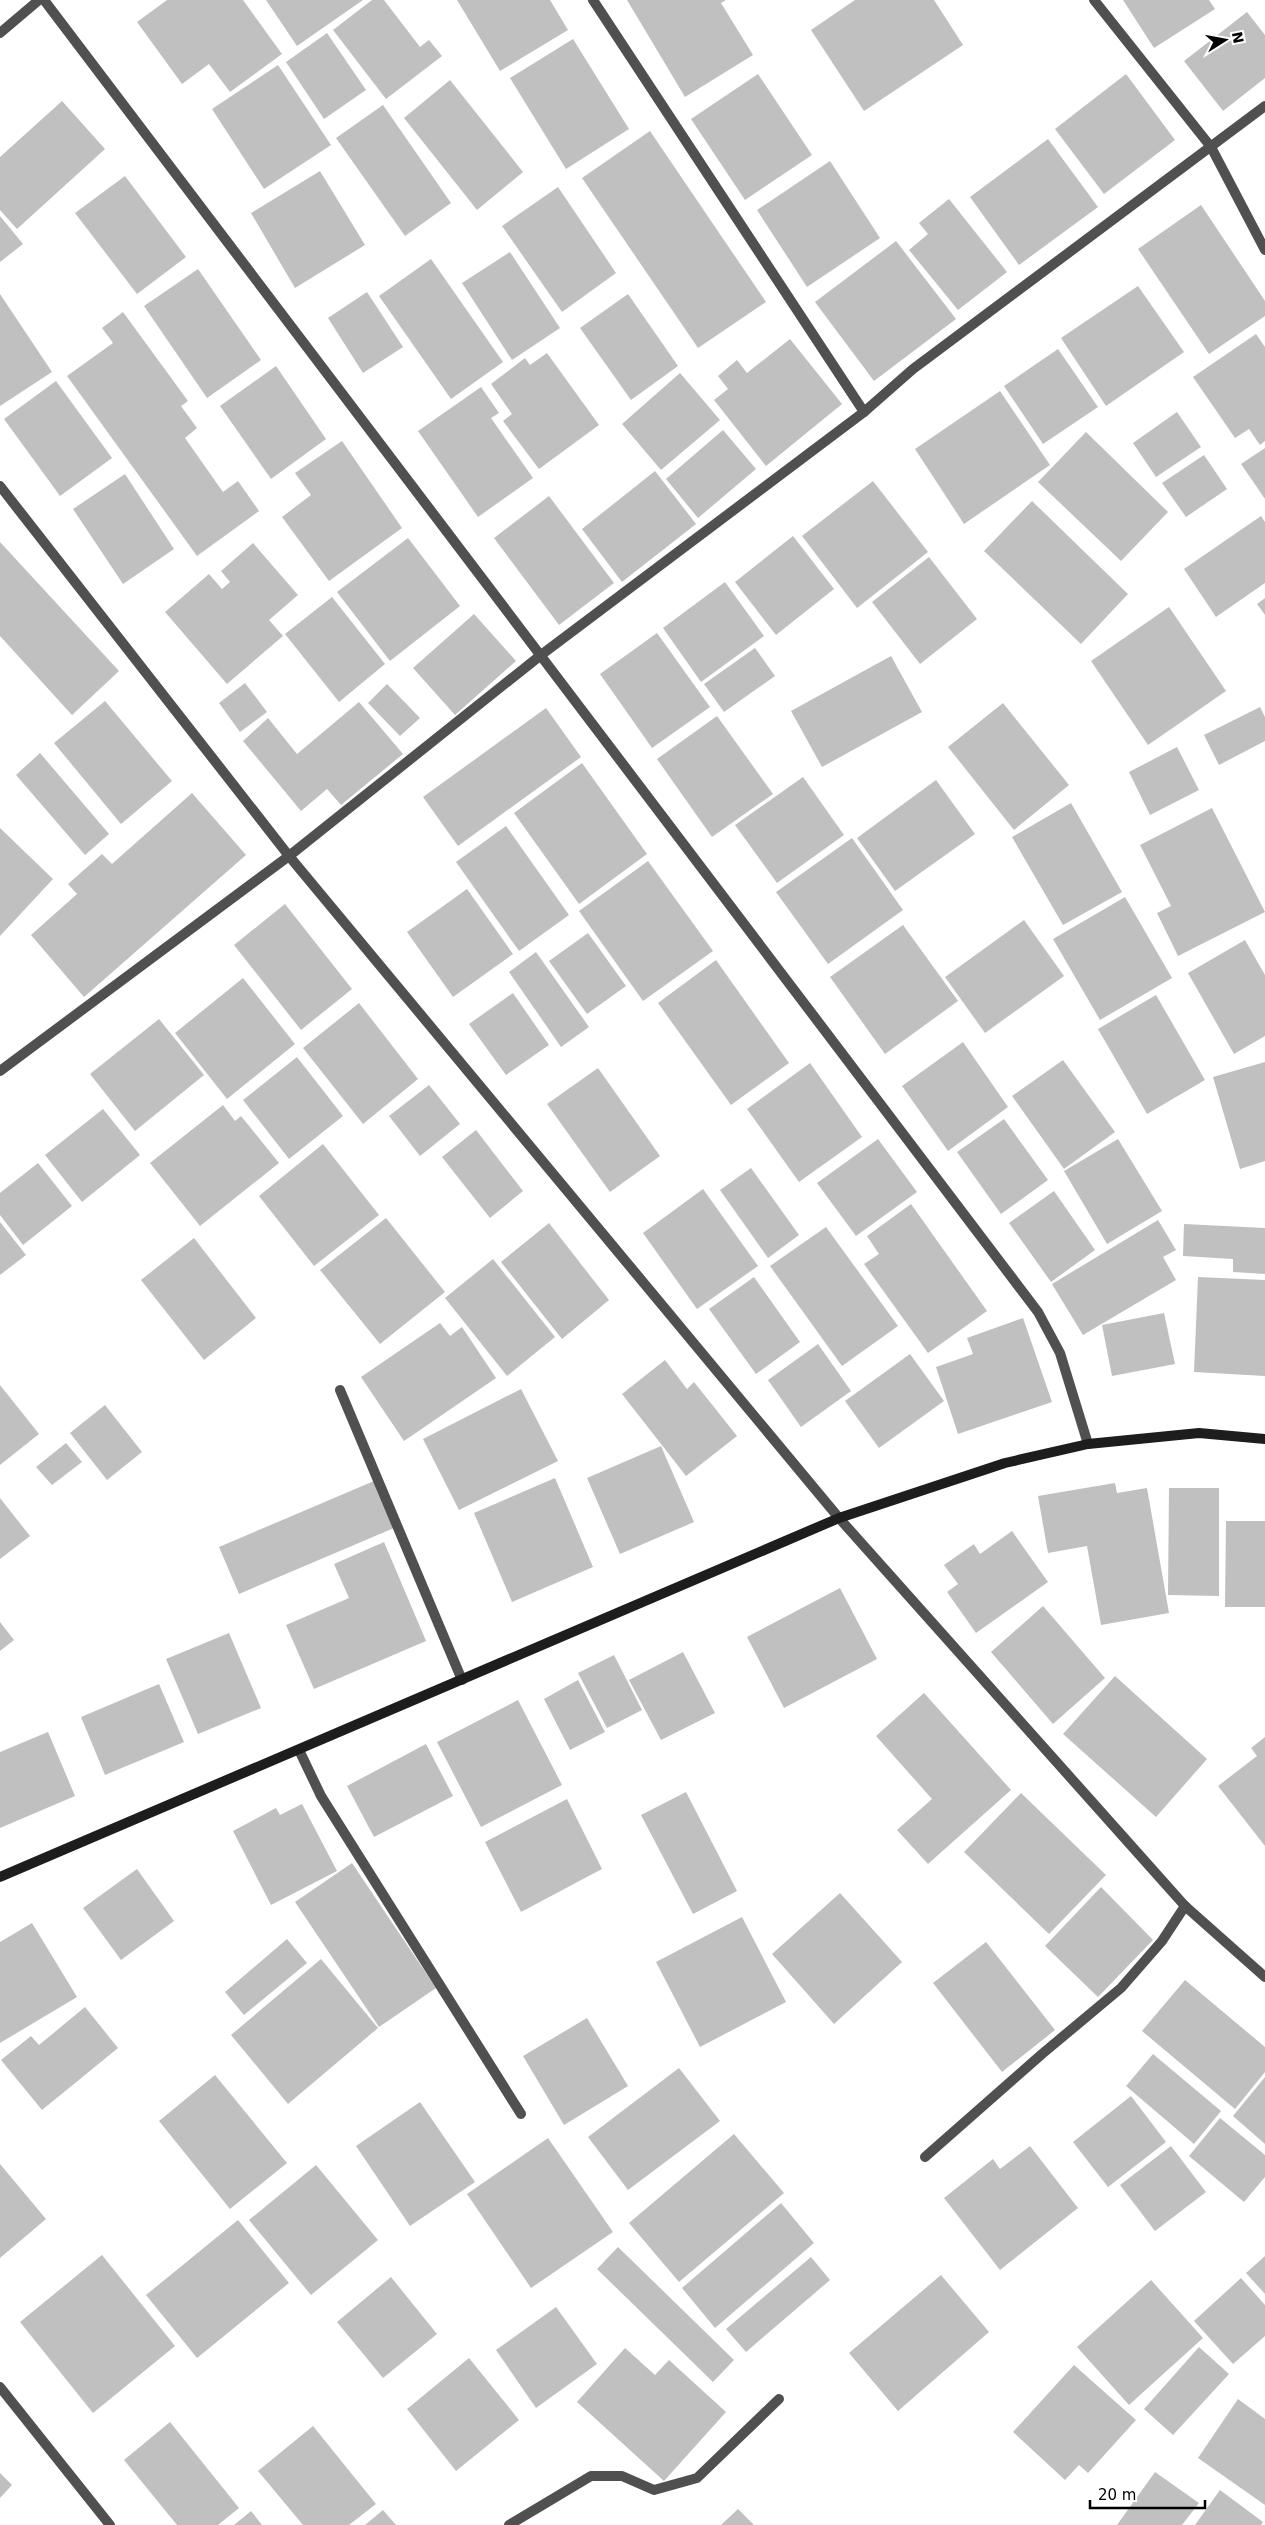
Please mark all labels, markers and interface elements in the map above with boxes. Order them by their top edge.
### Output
north arrow [1200,15,1250,65]
text: N [1229,30,1247,45]
scale bar [1090,2478,1205,2510]
text: 20 m [1098,2486,1136,2504]

